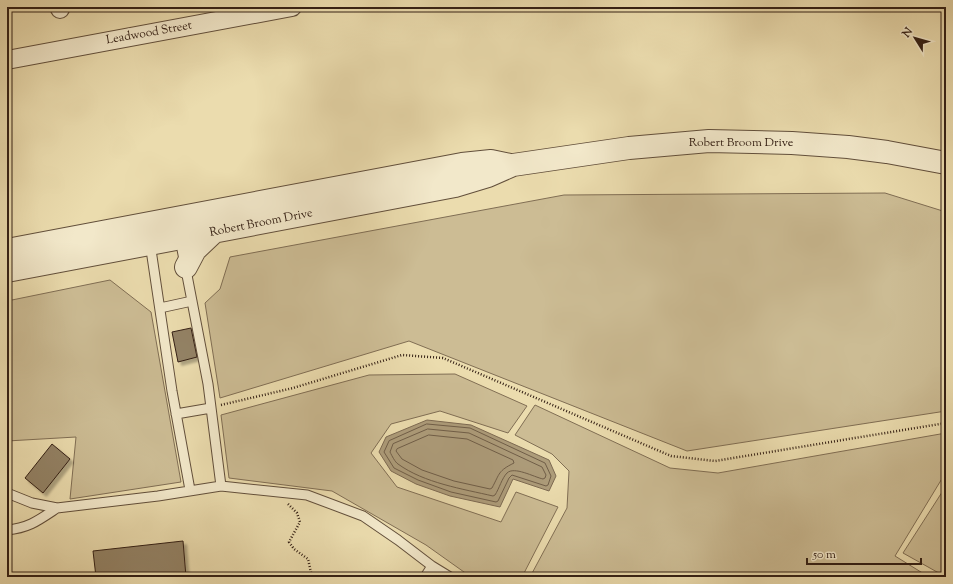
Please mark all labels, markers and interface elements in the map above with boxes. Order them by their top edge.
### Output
street label: Leadwood Street [105,17,193,49]
north arrow [895,18,935,58]
text: N [898,24,917,42]
street label: Robert Broom Drive [689,134,794,152]
street label: Robert Broom Drive [208,204,314,242]
scale bar [807,540,921,566]
text: 50 m [812,546,836,564]

